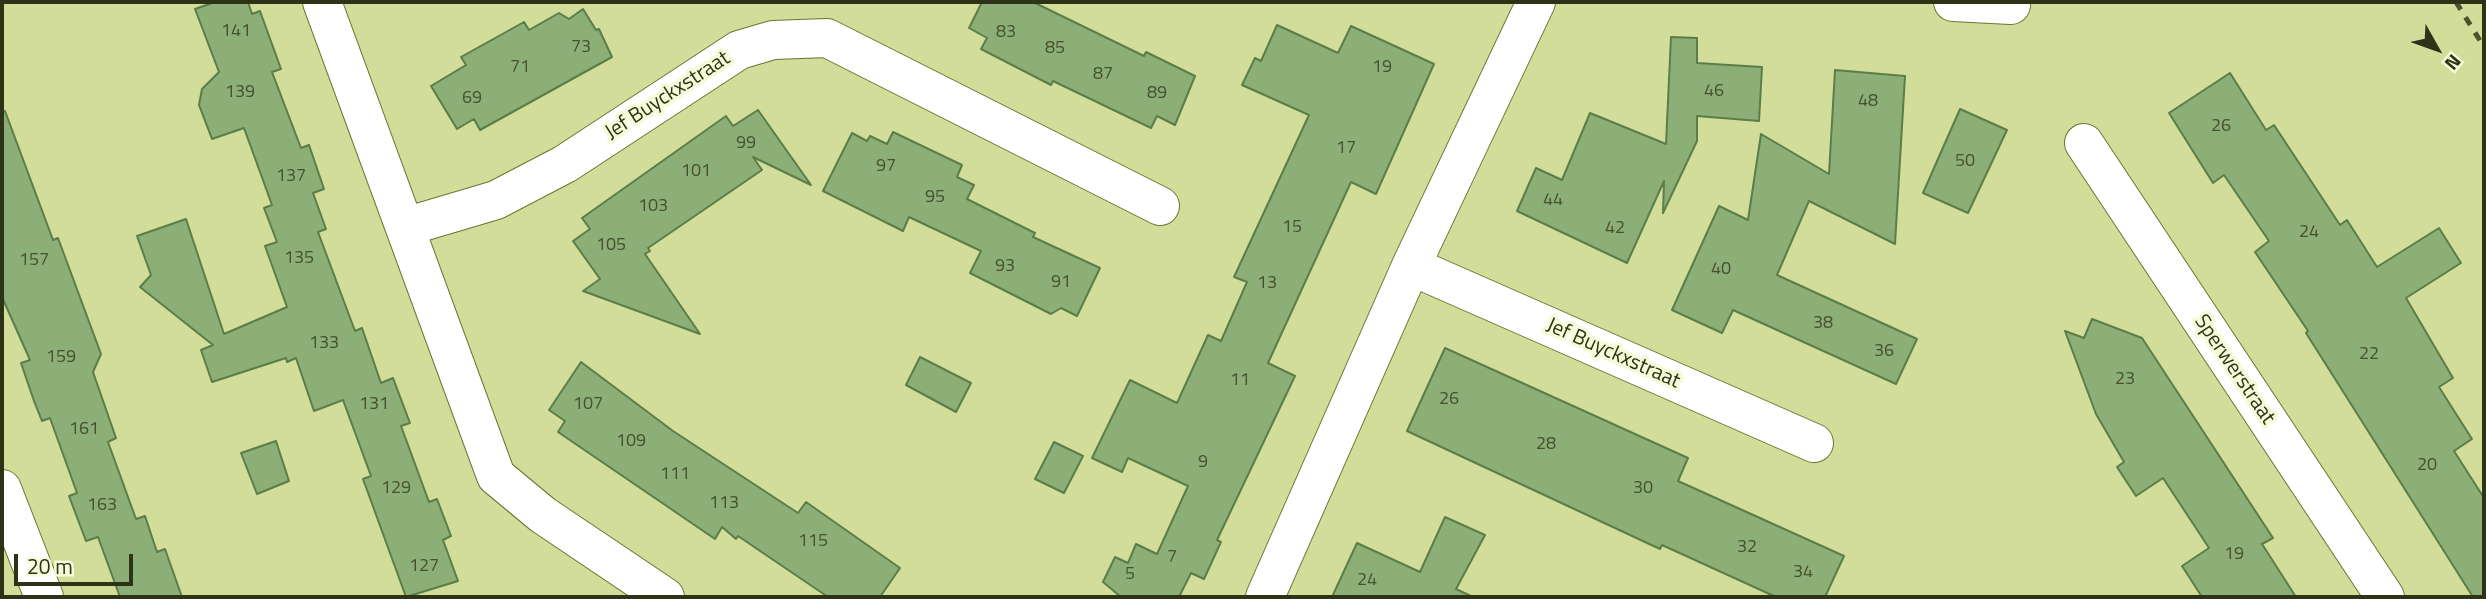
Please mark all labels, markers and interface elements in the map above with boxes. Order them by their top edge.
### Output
north arrow [2402,14,2472,84]
house number: 141 [221,21,251,43]
house number: 83 [996,22,1016,44]
house number: 73 [571,37,591,59]
house number: 85 [1045,38,1065,60]
street label: Jef Buyckxstraat [601,46,735,146]
text: N [2438,48,2469,77]
house number: 71 [510,57,530,79]
house number: 19 [1372,57,1392,79]
house number: 87 [1093,64,1113,86]
house number: 46 [1704,81,1724,103]
house number: 139 [225,82,255,104]
house number: 89 [1147,83,1167,105]
house number: 69 [462,88,482,110]
house number: 48 [1858,91,1878,113]
house number: 26 [2211,116,2231,138]
house number: 99 [736,133,756,155]
house number: 17 [1336,138,1356,160]
house number: 50 [1955,151,1975,173]
house number: 97 [876,156,896,178]
house number: 101 [681,161,711,183]
house number: 137 [276,166,306,188]
house number: 95 [925,187,945,209]
house number: 44 [1543,190,1563,212]
house number: 103 [638,196,668,218]
house number: 15 [1282,217,1302,239]
house number: 42 [1605,218,1625,240]
house number: 24 [2299,222,2319,244]
house number: 105 [596,235,626,257]
house number: 135 [284,248,314,270]
house number: 157 [19,250,49,272]
house number: 93 [995,256,1015,278]
house number: 40 [1711,259,1731,281]
house number: 91 [1051,272,1071,294]
house number: 13 [1257,273,1277,295]
street label: Sperwerstraat [2188,310,2280,430]
street label: Jef Buyckxstraat [1542,313,1684,395]
house number: 38 [1813,313,1833,335]
house number: 133 [309,333,339,355]
house number: 36 [1874,341,1894,363]
house number: 22 [2359,344,2379,366]
house number: 159 [46,347,76,369]
house number: 23 [2115,369,2135,391]
house number: 11 [1230,370,1250,392]
house number: 26 [1439,389,1459,411]
house number: 131 [359,394,389,416]
house number: 107 [573,394,603,416]
house number: 161 [69,419,99,441]
house number: 109 [616,431,646,453]
house number: 28 [1536,434,1556,456]
house number: 9 [1198,452,1208,474]
house number: 20 [2417,455,2437,477]
house number: 111 [660,464,690,486]
house number: 129 [381,478,411,500]
house number: 30 [1633,478,1653,500]
house number: 113 [709,493,739,515]
house number: 163 [87,495,117,517]
house number: 115 [798,531,828,553]
house number: 32 [1737,537,1757,559]
scale bar [18,540,136,584]
house number: 19 [2224,544,2244,566]
house number: 7 [1167,547,1177,569]
text: 20 m [27,550,73,582]
house number: 127 [409,556,439,578]
house number: 34 [1793,562,1813,584]
house number: 5 [1125,564,1135,586]
house number: 24 [1357,570,1377,592]

